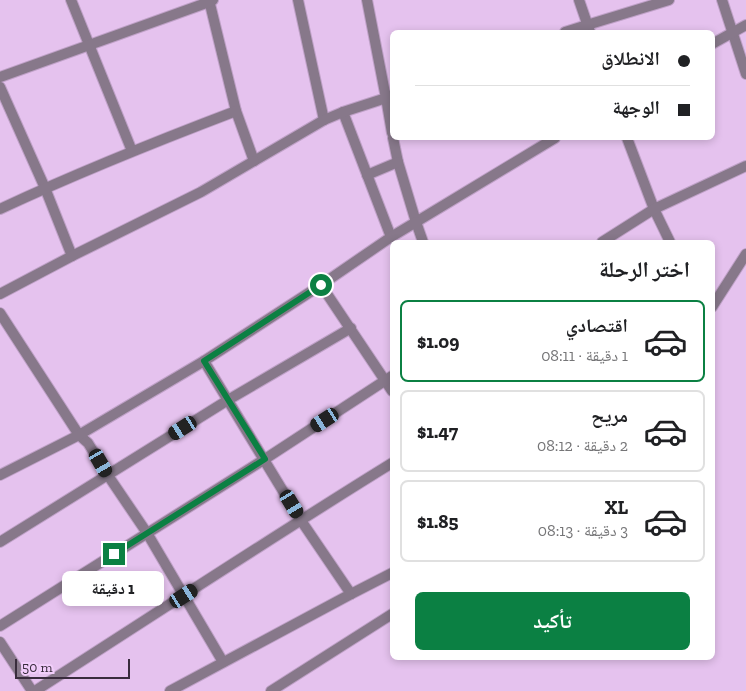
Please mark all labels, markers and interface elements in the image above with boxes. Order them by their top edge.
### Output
text: الانطلاق [601,47,660,70]
text: الوجهة [612,96,660,119]
text: اختر الرحلة [599,256,690,283]
route start [310,274,332,296]
text: اقتصادي [566,314,628,337]
icon: car [643,319,688,364]
text: $1.09 [417,330,459,353]
text: 1 دقيقة · 08:11 [541,346,628,365]
text: مريح [591,404,628,427]
car [308,406,341,434]
icon: car [643,409,688,454]
car [166,414,199,442]
text: $1.47 [417,420,458,443]
text: 2 دقيقة · 08:12 [537,436,628,455]
car [87,446,114,480]
car [277,487,306,521]
text: XL [605,496,628,519]
icon: car [643,499,688,544]
text: $1.85 [417,510,459,533]
text: 3 دقيقة · 08:13 [538,521,628,540]
route end [103,543,125,565]
callout: 1 دقيقة [63,572,165,606]
text: 1 دقيقة [91,579,135,598]
car [167,582,200,610]
button: تأكيد [415,592,690,650]
scale bar [15,656,130,679]
text: 50 m [22,659,53,676]

